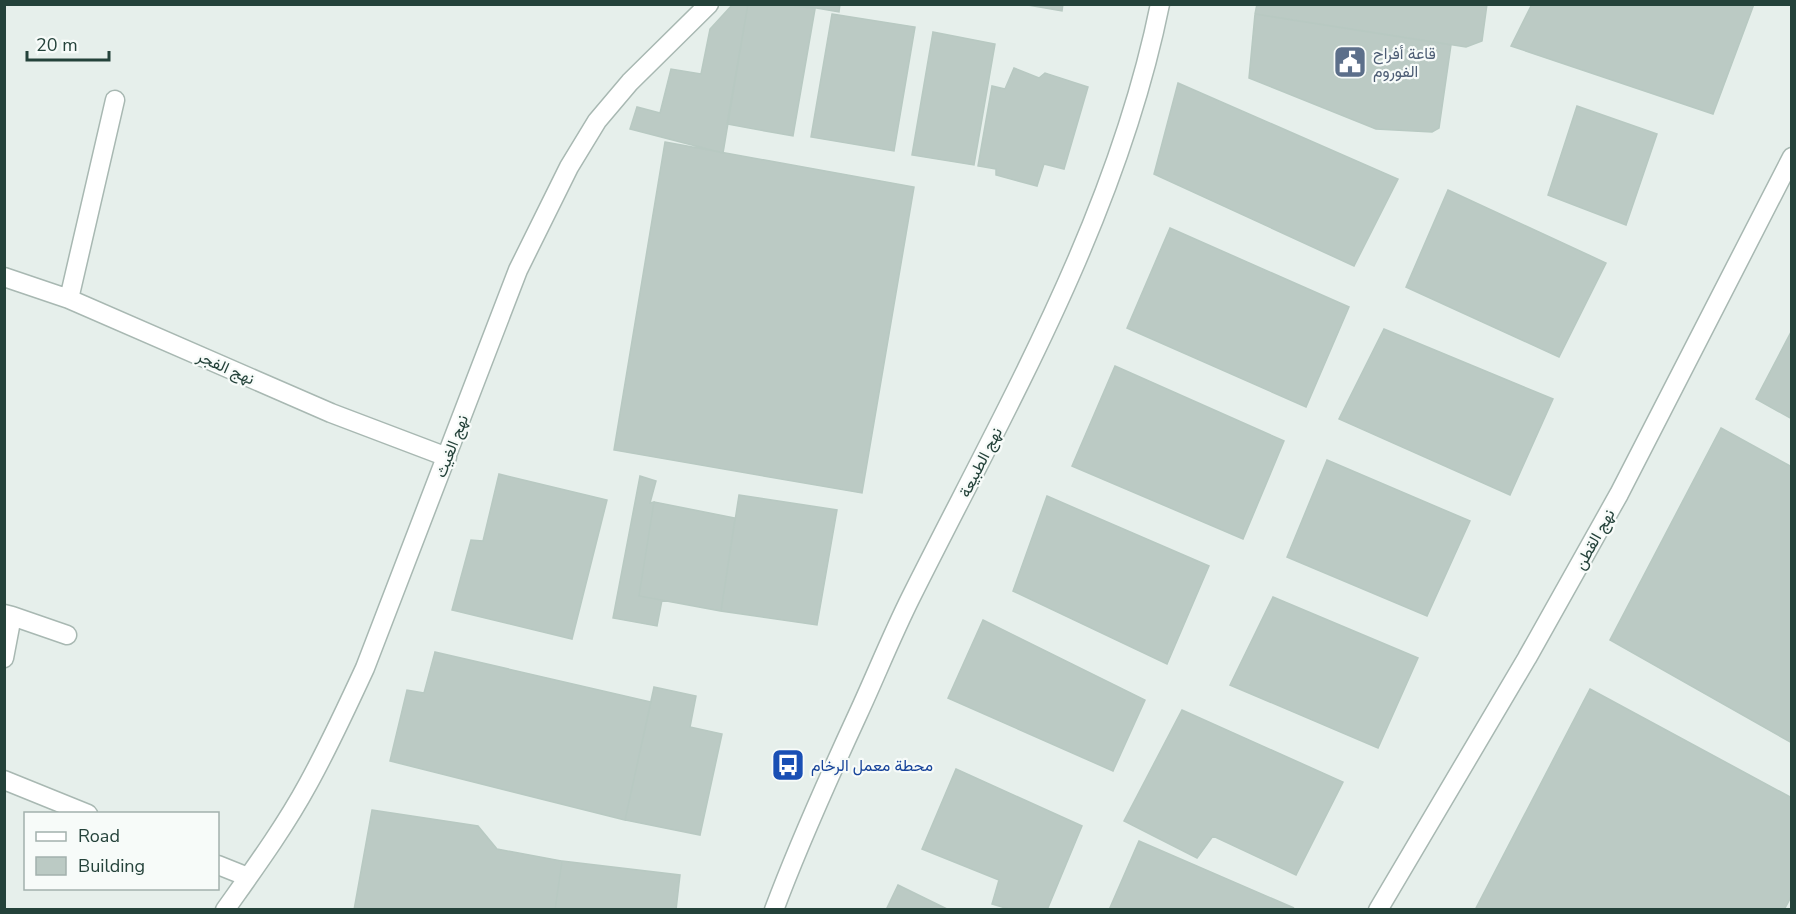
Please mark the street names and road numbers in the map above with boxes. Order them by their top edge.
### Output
street label: نهج الفجر [192,345,258,390]
street label: نهج الغيث [430,412,474,481]
street label: نهج الطبيعة [954,424,1008,501]
street label: نهج القطن [1569,505,1621,574]

